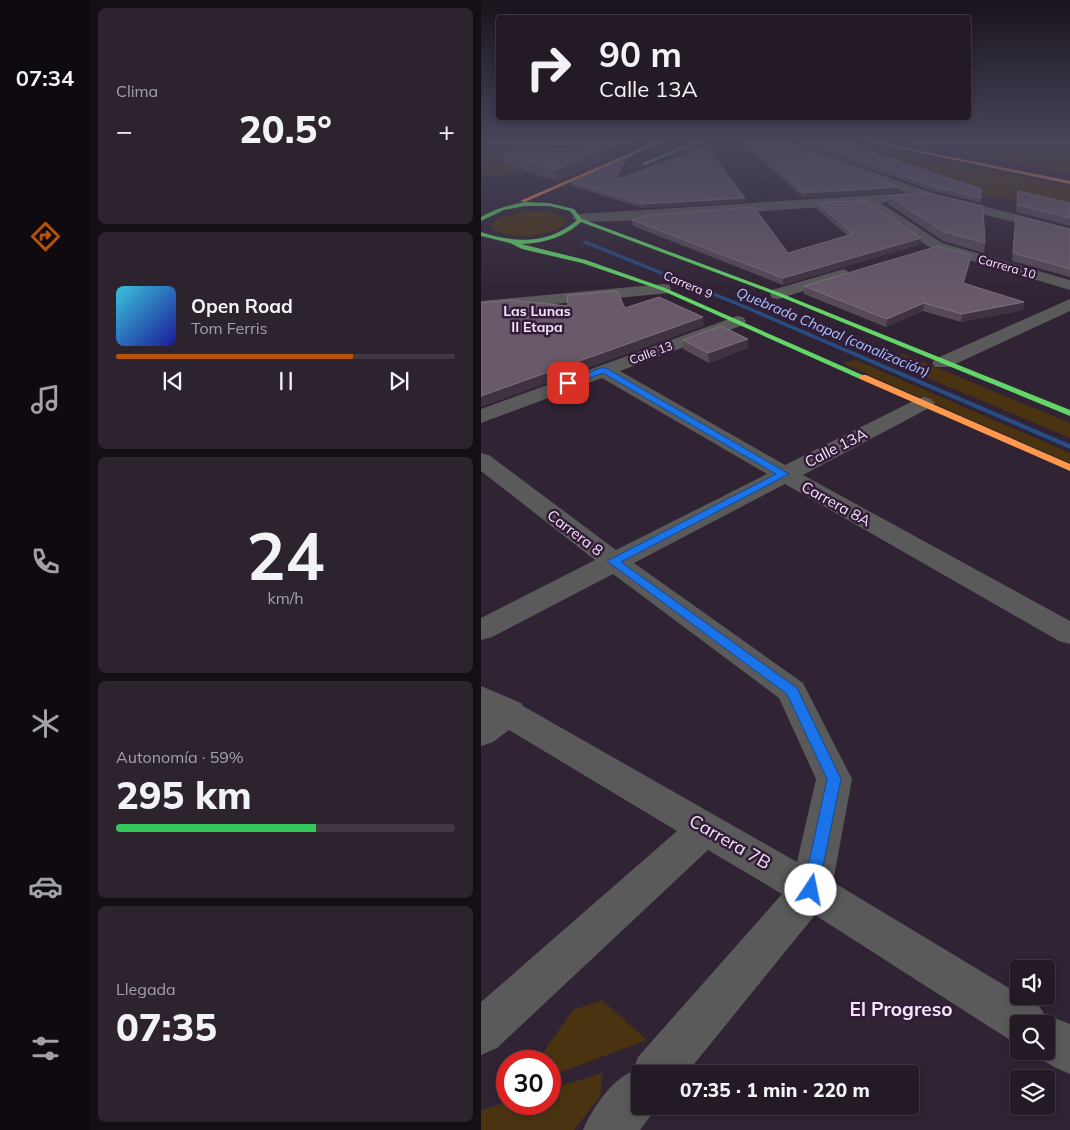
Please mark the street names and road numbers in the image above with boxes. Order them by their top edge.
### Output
street label: Carrera 10 [977,251,1038,282]
street label: Carrera 9 [661,267,715,302]
street label: Calle 13 [627,338,675,367]
street label: Calle 13A [801,424,870,471]
street label: Carrera 8A [798,477,874,530]
street label: Carrera 8 [544,505,607,560]
street label: Carrera 7B [685,809,775,874]

